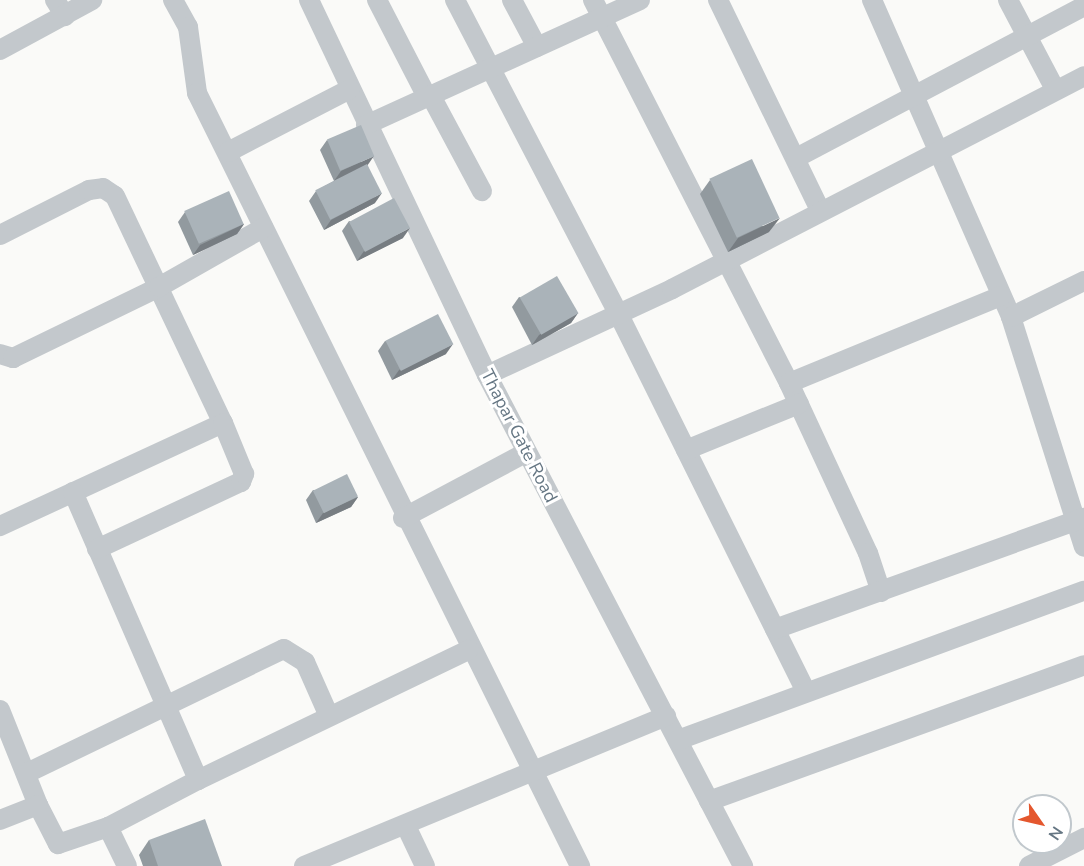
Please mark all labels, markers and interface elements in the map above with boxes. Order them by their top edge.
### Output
street label: Thapar Gate Road [476,366,562,506]
north arrow [1012,794,1072,854]
text: N [1043,822,1068,844]

